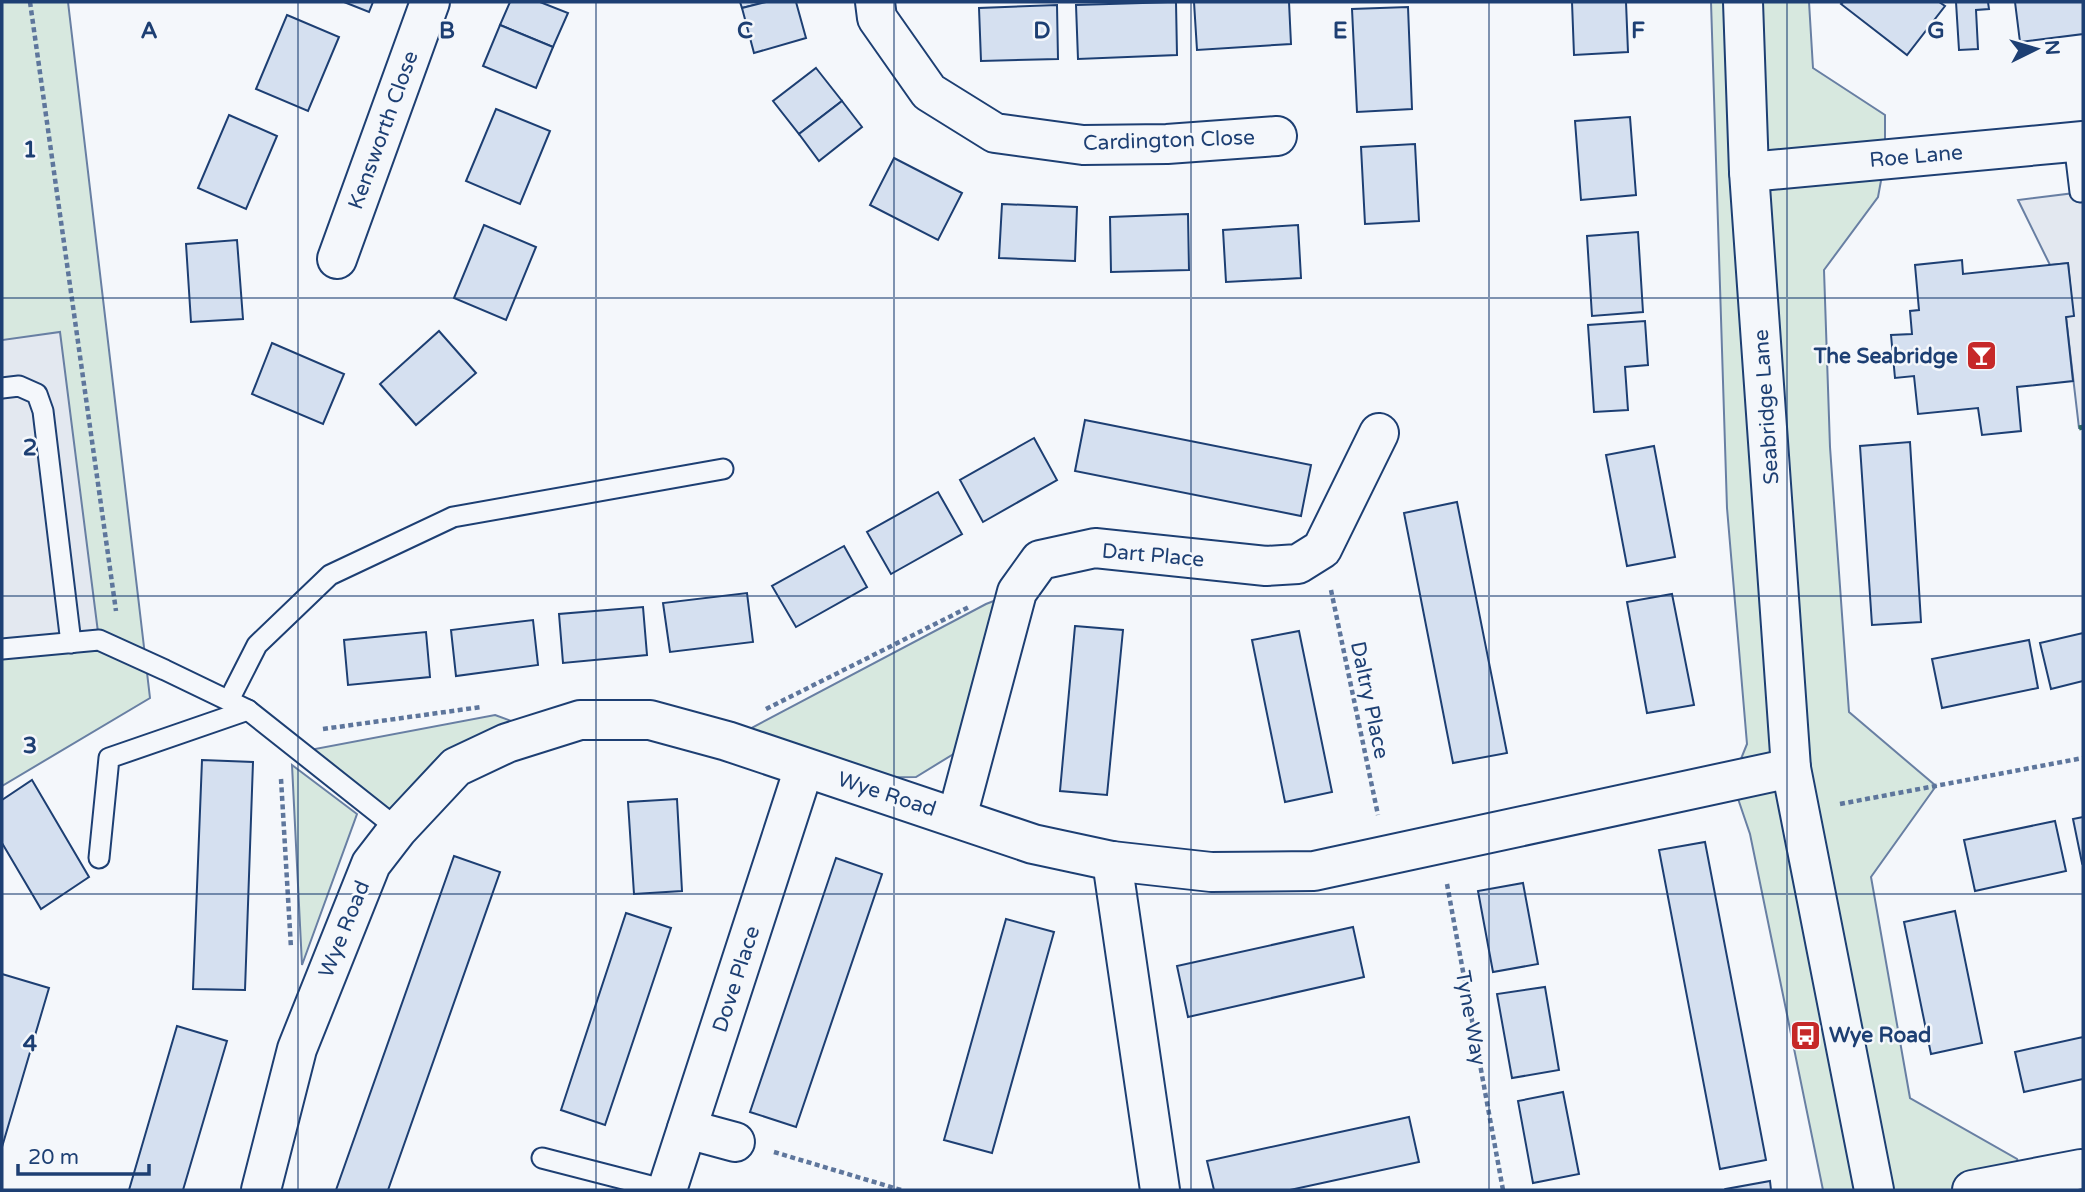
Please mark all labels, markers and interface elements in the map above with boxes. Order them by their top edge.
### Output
north arrow [2001,14,2071,84]
text: A [140,17,158,45]
text: B [439,17,455,45]
text: C [737,17,753,45]
text: D [1033,17,1051,45]
text: E [1333,17,1347,45]
text: F [1631,17,1645,45]
text: G [1927,17,1945,45]
text: N [2040,39,2064,56]
street label: Kensworth Close [343,47,424,213]
street label: Cardington Close [1083,125,1256,156]
text: 1 [23,136,37,164]
street label: Roe Lane [1868,140,1964,173]
street label: Seabridge Lane [1749,328,1784,485]
bar icon: The Seabridge [1964,339,1998,373]
place label: The Seabridge [1813,344,1958,369]
text: 2 [23,434,37,462]
street label: Dart Place [1101,539,1205,572]
street label: Daltry Place [1345,639,1394,761]
text: 3 [23,732,37,760]
street label: Wye Road [834,767,939,822]
street label: Wye Road [314,877,375,981]
street label: Dove Place [708,923,765,1035]
street label: Tyne Way [1450,969,1491,1068]
bus stop icon: Wye Road [1789,1018,1823,1052]
place label: Wye Road [1829,1023,1931,1048]
text: 4 [23,1030,38,1058]
scale bar [18,1132,149,1176]
text: 20 m [28,1145,79,1170]

